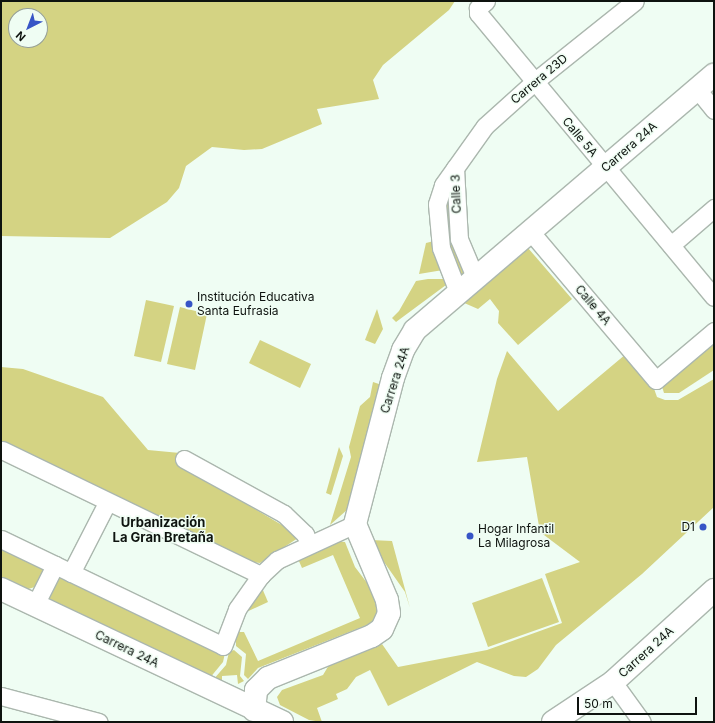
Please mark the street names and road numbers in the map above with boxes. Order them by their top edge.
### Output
street label: Carrera 23D [508,51,570,107]
street label: Calle 5A [559,114,601,160]
street label: Carrera 24A [598,119,660,175]
street label: Calle 3 [448,174,464,214]
street label: Calle 4A [572,282,614,328]
street label: Carrera 24A [377,345,413,415]
street label: Carrera 24A [615,623,677,681]
street label: Carrera 24A [93,627,161,671]

